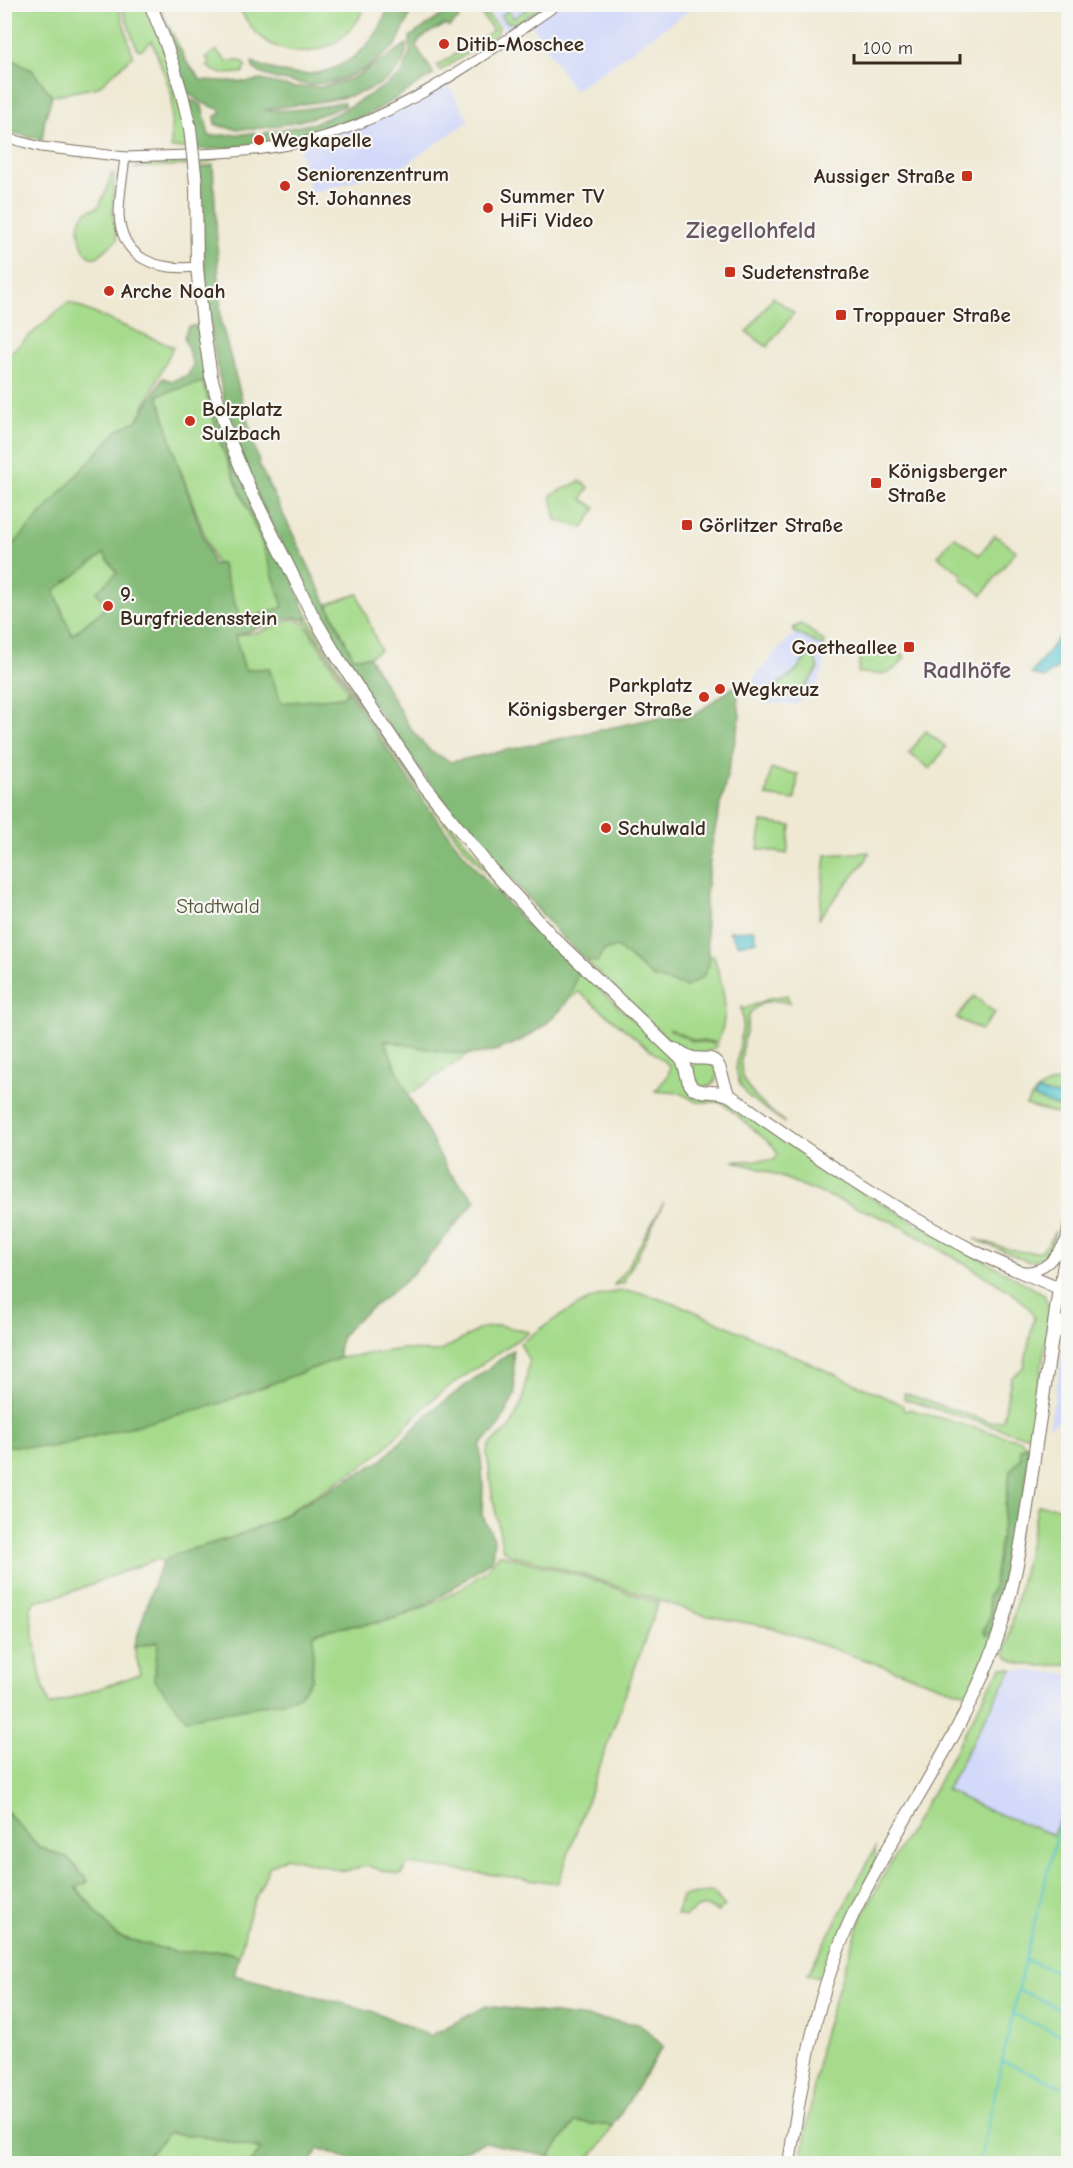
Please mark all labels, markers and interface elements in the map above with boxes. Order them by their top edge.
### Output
scale bar [854,27,960,65]
place label: Ditib-Moschee [456,32,584,56]
marker: Ditib-Moschee [437,37,451,51]
text: 100 m [863,38,913,59]
place label: Wegkapelle [271,128,372,152]
marker: Wegkapelle [252,133,266,147]
place label: Seniorenzentrum St. Johannes [297,162,449,210]
place label: Aussiger Straße [814,164,955,188]
marker: Aussiger Straße [960,169,974,183]
marker: Seniorenzentrum St. Johannes [278,179,292,193]
place label: Summer TV HiFi Video [500,184,605,232]
marker: Summer TV HiFi Video [481,201,495,215]
district label: Ziegellohfeld [686,216,816,244]
place label: Sudetenstraße [742,260,869,284]
marker: Sudetenstraße [723,265,737,279]
place label: Arche Noah [121,279,225,303]
marker: Arche Noah [102,284,116,298]
place label: Troppauer Straße [853,303,1011,327]
marker: Troppauer Straße [834,308,848,322]
place label: Bolzplatz Sulzbach [202,397,282,445]
marker: Bolzplatz Sulzbach [183,414,197,428]
place label: Königsberger Straße [888,459,1008,507]
marker: Königsberger Straße [869,476,883,490]
place label: Görlitzer Straße [699,513,843,537]
marker: Görlitzer Straße [680,518,694,532]
place label: 9. Burgfriedensstein [120,582,277,630]
marker: 9. Burgfriedensstein [101,599,115,613]
place label: Goetheallee [792,635,897,659]
marker: Goetheallee [902,640,916,654]
district label: Radlhöfe [923,656,1011,684]
place label: Parkplatz Königsberger Straße [507,673,692,721]
place label: Wegkreuz [732,677,819,701]
marker: Wegkreuz [713,682,727,696]
marker: Parkplatz Königsberger Straße [697,690,711,704]
place label: Schulwald [618,816,706,840]
marker: Schulwald [599,821,613,835]
park label: Stadtwald [176,894,260,918]

